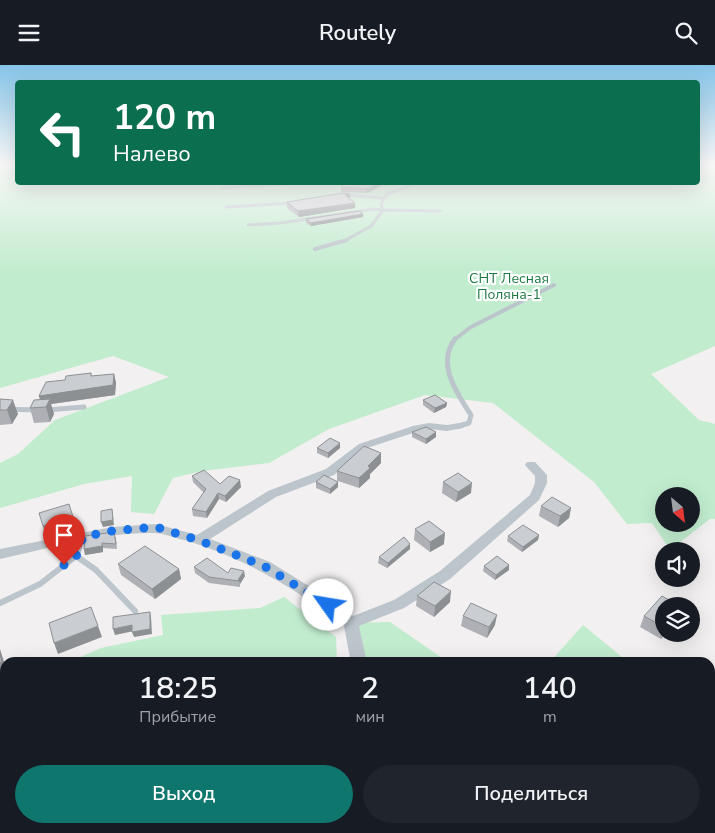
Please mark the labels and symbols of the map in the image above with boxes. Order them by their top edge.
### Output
park label: СНТ Лесная Поляна-1 [469,269,549,304]
north arrow [655,487,700,533]
pin [43,514,85,565]
position arrow [301,578,353,630]

